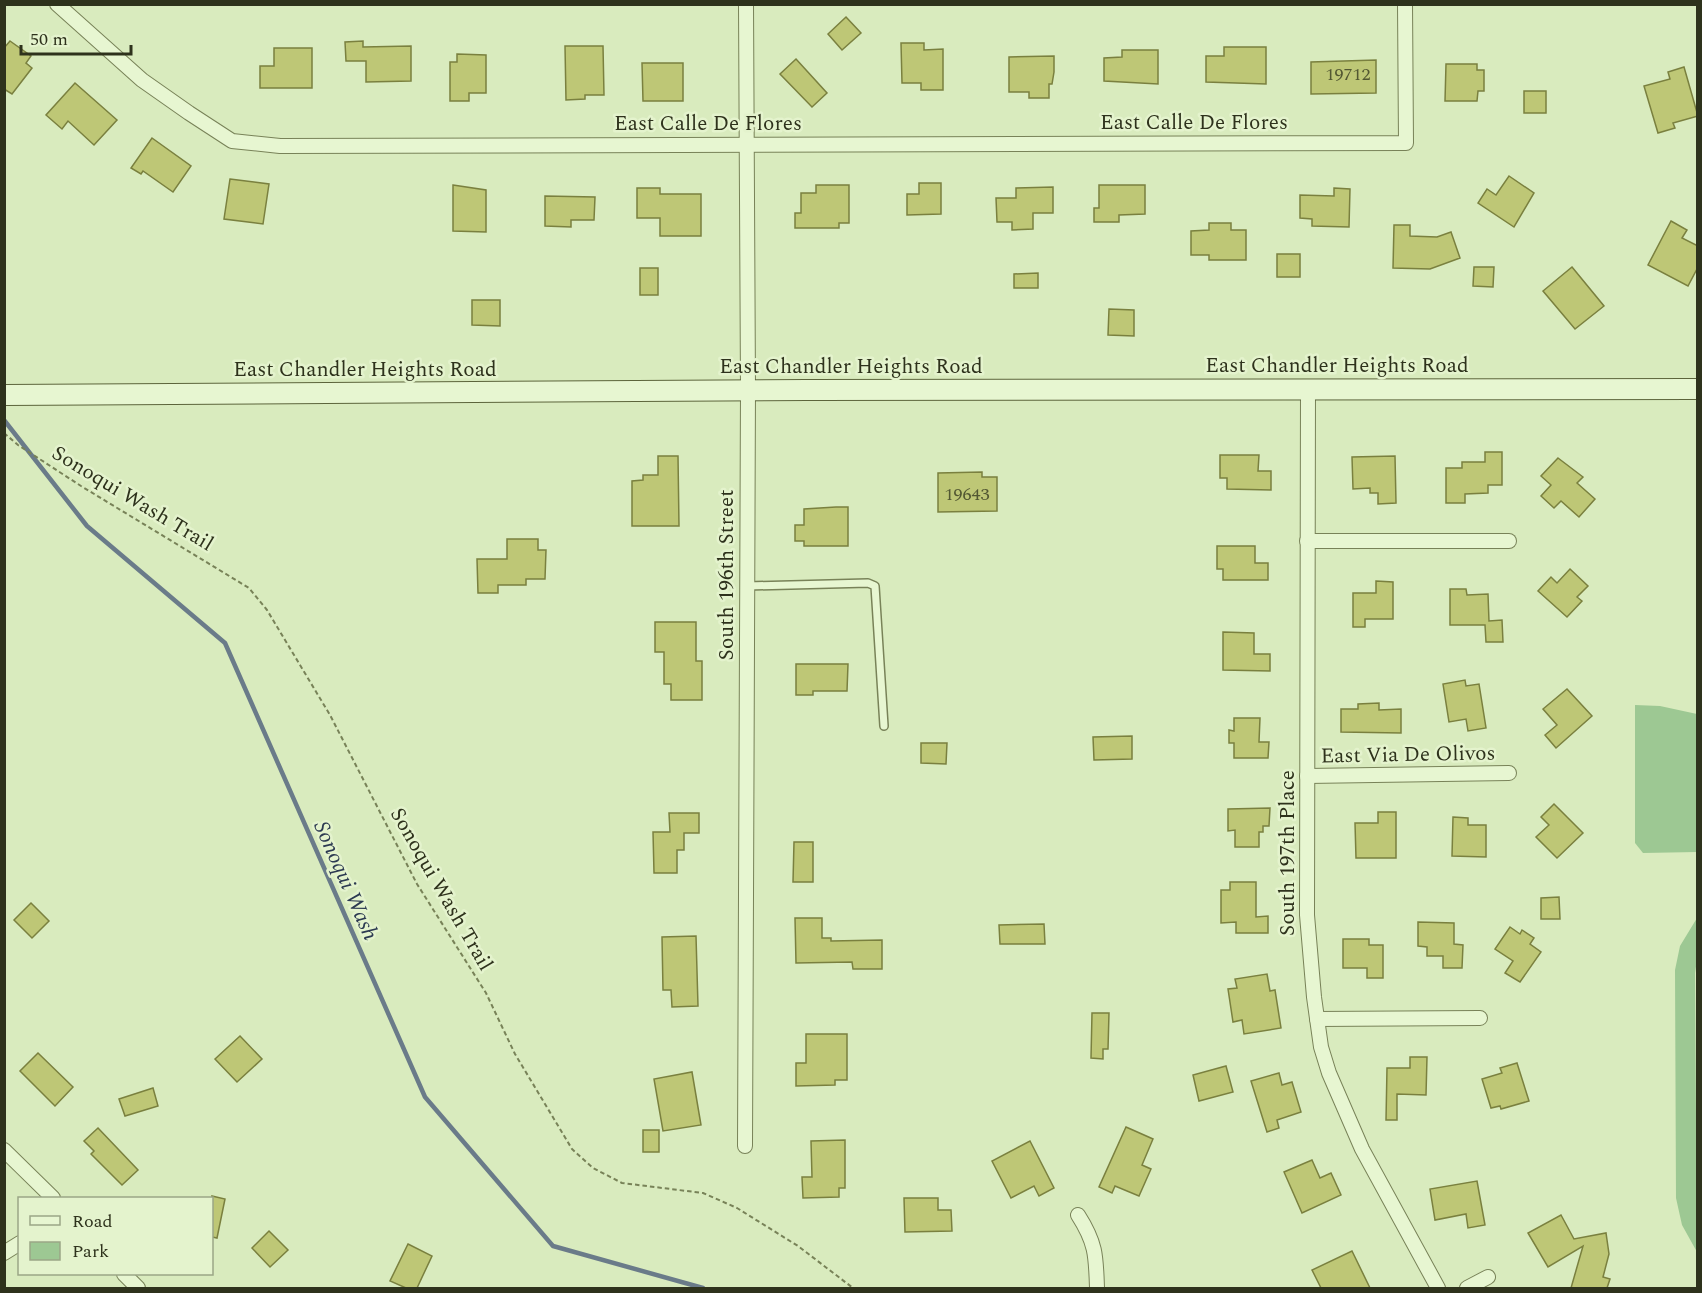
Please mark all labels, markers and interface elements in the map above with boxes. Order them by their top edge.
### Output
scale bar [21,18,130,56]
text: 50 m [30,26,68,53]
house number: 19712 [1326,61,1371,88]
street label: East Calle De Flores [1100,107,1288,139]
street label: East Calle De Flores [614,108,802,140]
street label: East Chandler Heights Road [1205,350,1469,382]
street label: East Chandler Heights Road [719,351,983,383]
street label: East Chandler Heights Road [233,354,497,386]
street label: Sonoqui Wash Trail [45,438,220,560]
house number: 19643 [945,481,990,508]
street label: South 196th Street [711,489,743,661]
street label: East Via De Olivos [1320,737,1496,773]
street label: South 197th Place [1272,770,1304,936]
street label: Sonoqui Wash Trail [381,802,501,977]
water label: Sonoqui Wash [305,816,387,946]
legend [18,1197,213,1275]
text: Road [72,1208,113,1235]
text: Park [72,1238,109,1265]

